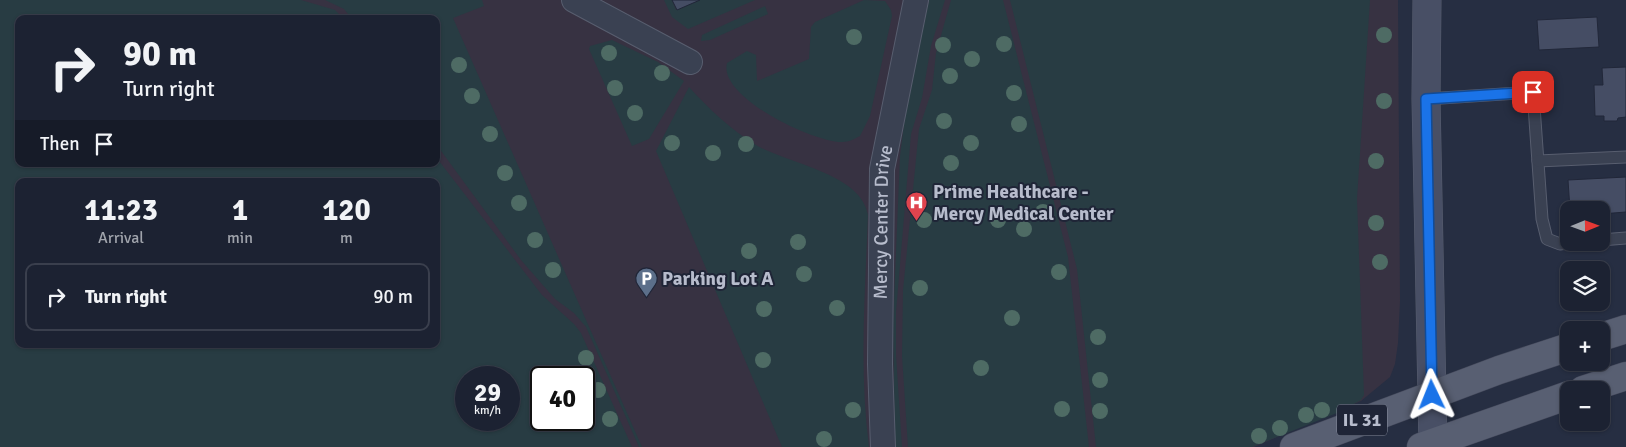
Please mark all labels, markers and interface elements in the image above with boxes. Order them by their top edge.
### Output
text: 90 m [123,32,197,75]
icon: right [40,35,105,100]
pin [1512,71,1554,113]
text: Turn right [123,75,215,102]
icon: arrive [1519,78,1547,106]
icon: arrive [90,130,118,158]
text: Then [40,132,80,156]
street label: Mercy Center Drive [869,143,899,299]
place label: Prime Healthcare - Mercy Medical Center [933,180,1114,226]
hospital icon: Prime Healthcare - Mercy Medical Center [905,191,929,222]
text: 11:23 [84,192,158,229]
text: 1 [232,192,248,229]
text: 120 [322,192,371,229]
north arrow [1560,201,1610,251]
map controls [1560,201,1610,431]
text: Arrival [98,228,144,248]
text: min [227,228,253,248]
text: m [340,228,353,248]
button: layers [1560,261,1610,311]
parking icon: Parking Lot A [634,267,658,298]
place label: Parking Lot A [662,267,773,291]
icon: right [42,283,70,311]
text: Turn right [85,285,167,309]
text: 90 m [373,285,413,309]
button: + [1560,321,1610,371]
speed limit sign: 40 [530,366,595,431]
position arrow [1405,368,1457,420]
text: 29 [474,377,501,408]
button: − [1560,381,1610,431]
text: km/h [474,403,501,418]
road number: IL 31 [1337,404,1387,436]

